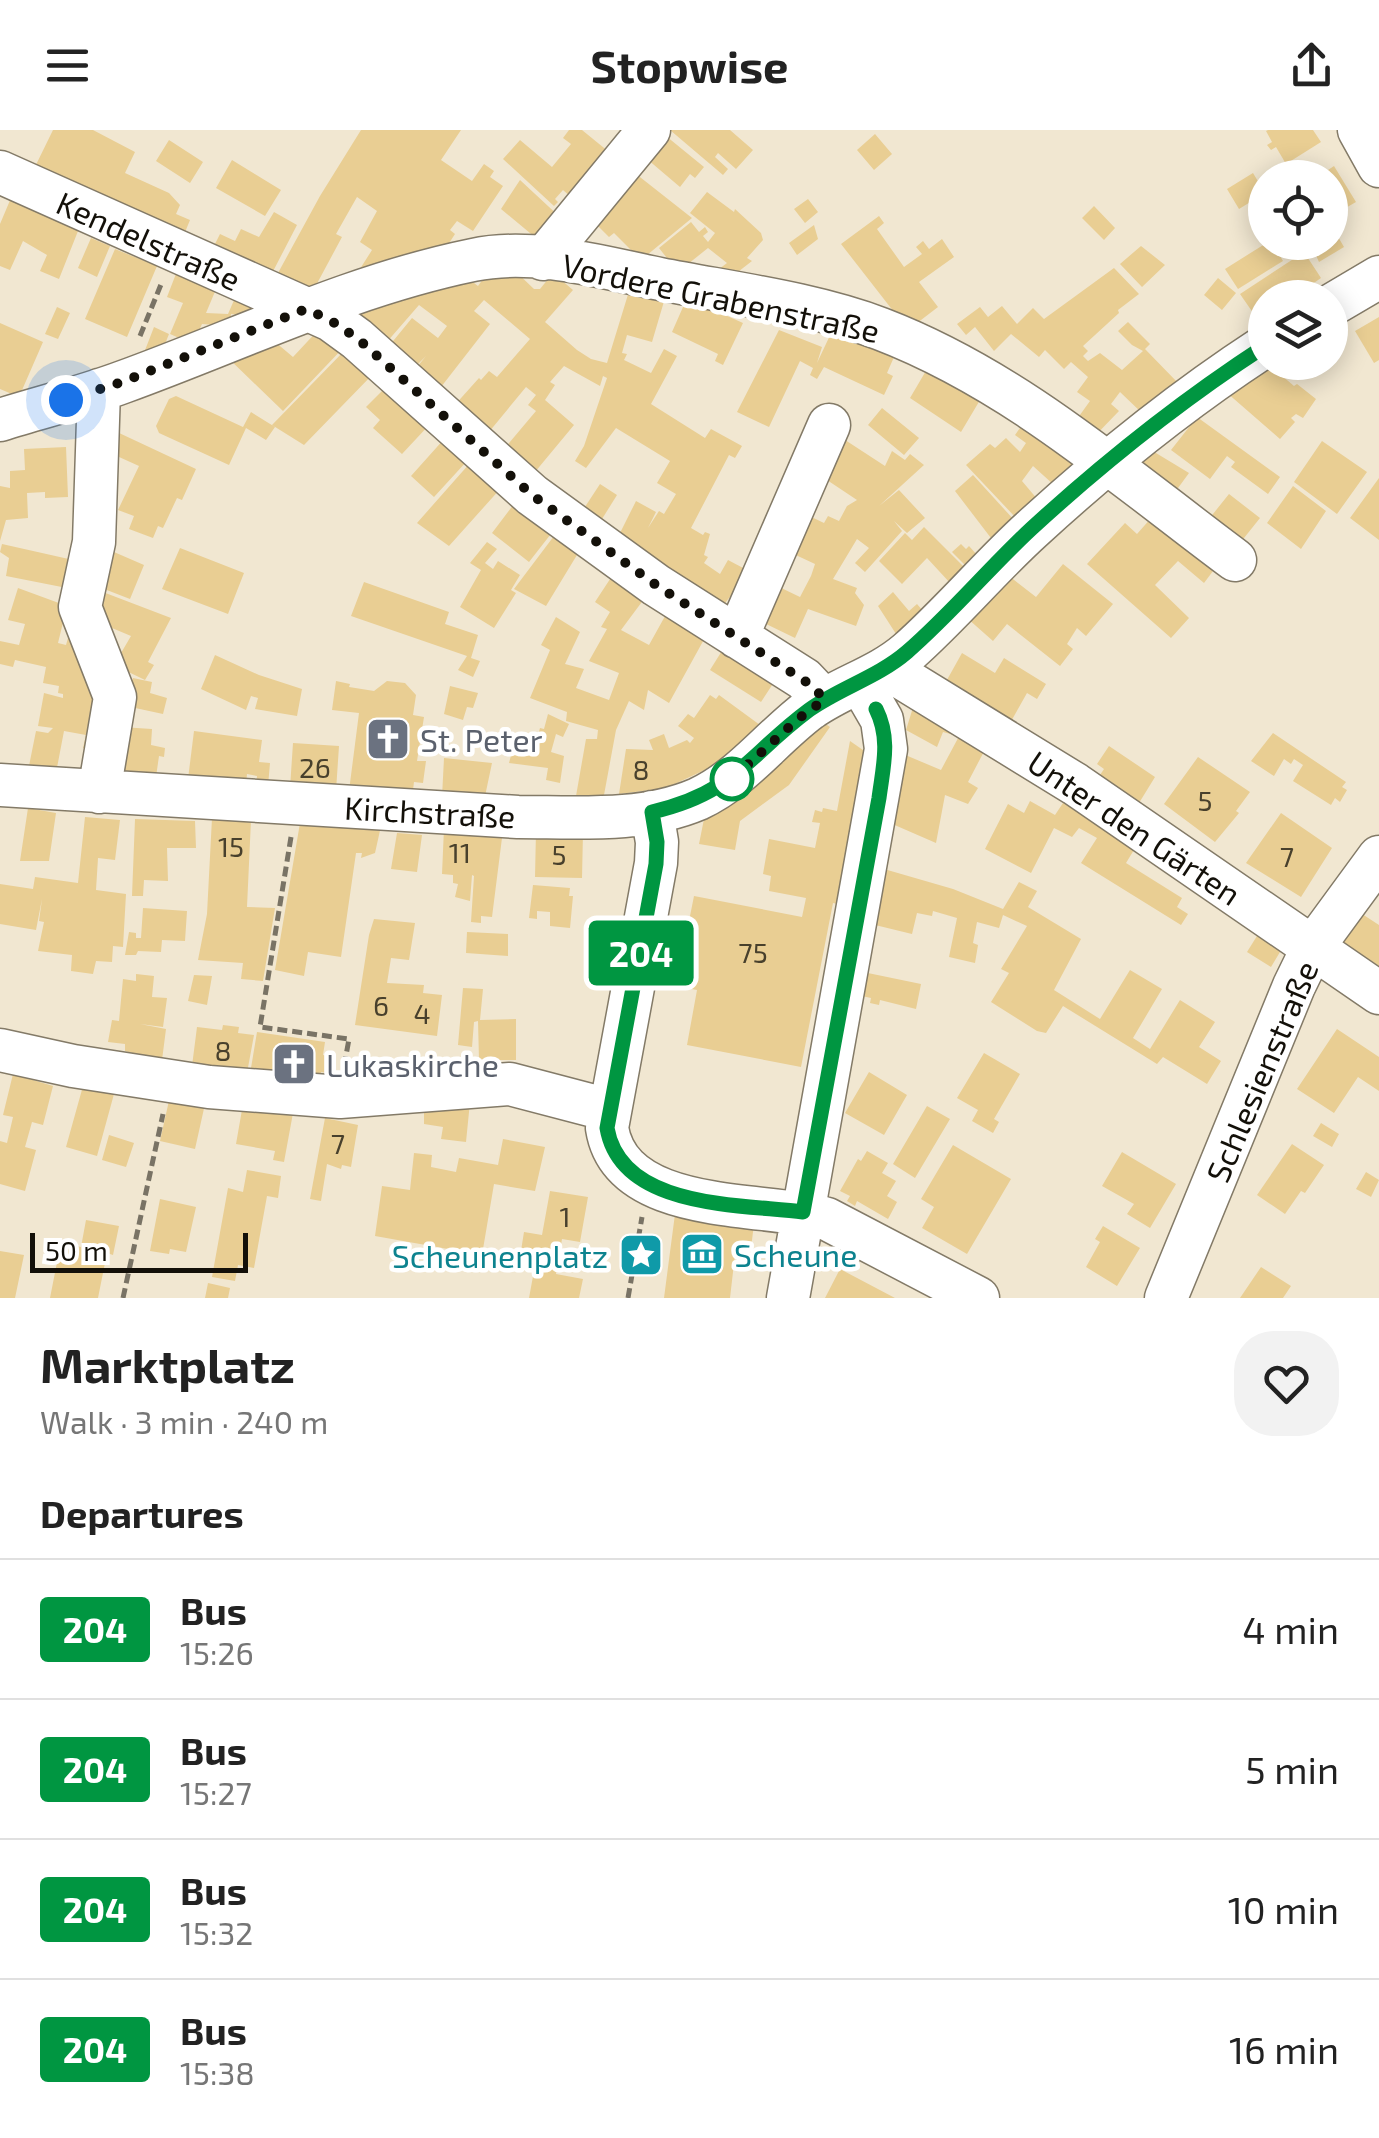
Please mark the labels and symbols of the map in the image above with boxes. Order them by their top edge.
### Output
street label: Kendelstraße [51,183,247,297]
street label: Vordere Grabenstraße [559,245,883,349]
your location [41,375,91,425]
church icon: St. Peter [365,716,411,762]
place label: St. Peter [420,720,543,758]
street label: Unter den Gärten [1021,742,1249,912]
house number: 26 [299,750,331,784]
house number: 8 [633,752,650,786]
unlabelled marker [711,758,753,800]
house number: 5 [1197,783,1213,817]
street label: Kirchstraße [344,788,516,834]
house number: 15 [218,829,244,863]
house number: 11 [449,835,471,869]
house number: 5 [551,837,567,871]
house number: 7 [1280,839,1294,873]
line badge: 204 [584,920,698,986]
house number: 75 [738,935,768,969]
street label: Schlesienstraße [1197,955,1325,1187]
house number: 6 [373,988,389,1022]
house number: 4 [413,996,431,1030]
house number: 8 [215,1033,232,1067]
church icon: Lukaskirche [271,1041,317,1087]
place label: Lukaskirche [326,1045,499,1083]
house number: 7 [331,1126,345,1160]
house number: 1 [559,1199,571,1233]
scale bar [30,1228,248,1272]
museum icon: Scheune [679,1231,725,1277]
place icon: Scheunenplatz [618,1232,664,1278]
place label: Scheune [734,1235,857,1273]
place label: Scheunenplatz [392,1236,608,1274]

